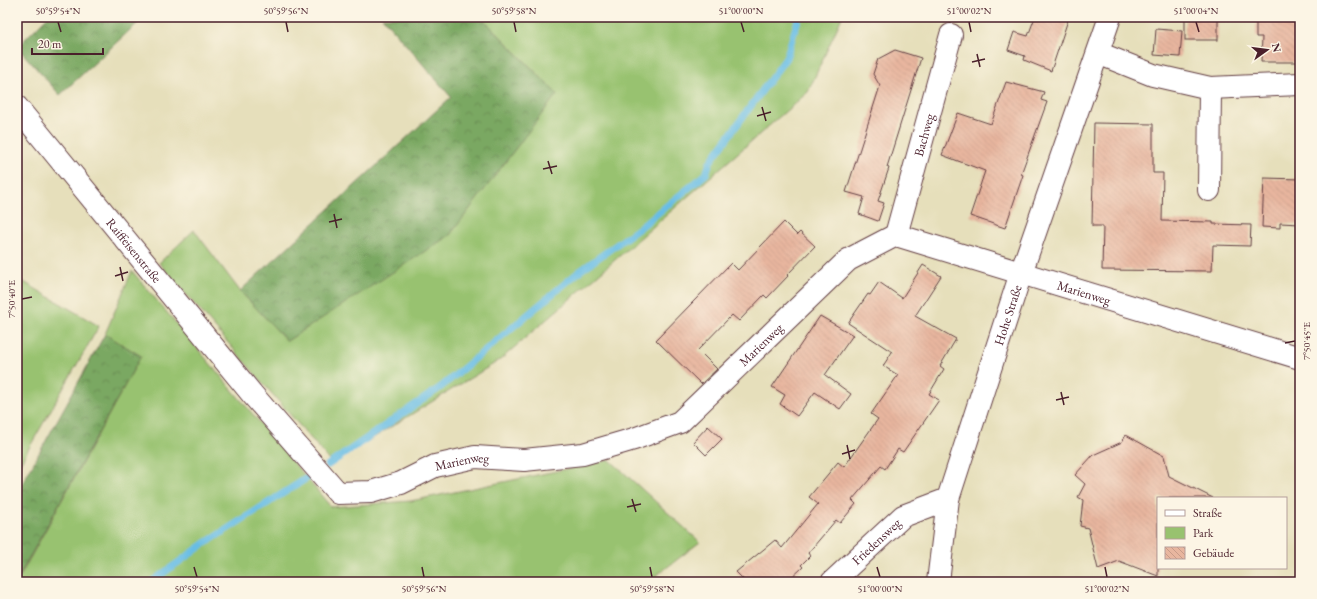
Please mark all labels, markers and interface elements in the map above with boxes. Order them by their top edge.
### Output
text: 50°59'54"N [36,4,81,17]
text: 50°59'56"N [264,4,309,17]
text: 50°59'58"N [492,4,537,17]
text: 51°00'00"N [719,4,764,17]
text: 51°00'02"N [947,4,992,17]
text: 51°00'04"N [1174,4,1219,17]
scale bar [32,30,103,56]
north arrow [1247,30,1287,70]
text: 20 m [38,36,62,52]
text: N [1269,42,1285,54]
street label: Bachweg [910,111,938,158]
street label: Raiffeisenstraße [102,215,165,286]
street label: Marienweg [1055,277,1113,309]
text: 7°50'40"E [5,280,18,318]
street label: Hohe Straße [990,283,1026,347]
street label: Marienweg [735,319,787,370]
text: 7°50'45"E [1300,322,1313,360]
street label: Marienweg [433,448,490,475]
legend [1157,497,1287,569]
text: Straße [1193,505,1222,521]
street label: Friedensweg [848,514,905,569]
text: Park [1193,525,1214,541]
text: Gebäude [1193,545,1235,561]
text: 50°59'54"N [175,582,220,595]
text: 50°59'56"N [402,582,447,595]
text: 50°59'58"N [630,582,675,595]
text: 51°00'00"N [858,582,903,595]
text: 51°00'02"N [1085,582,1130,595]

